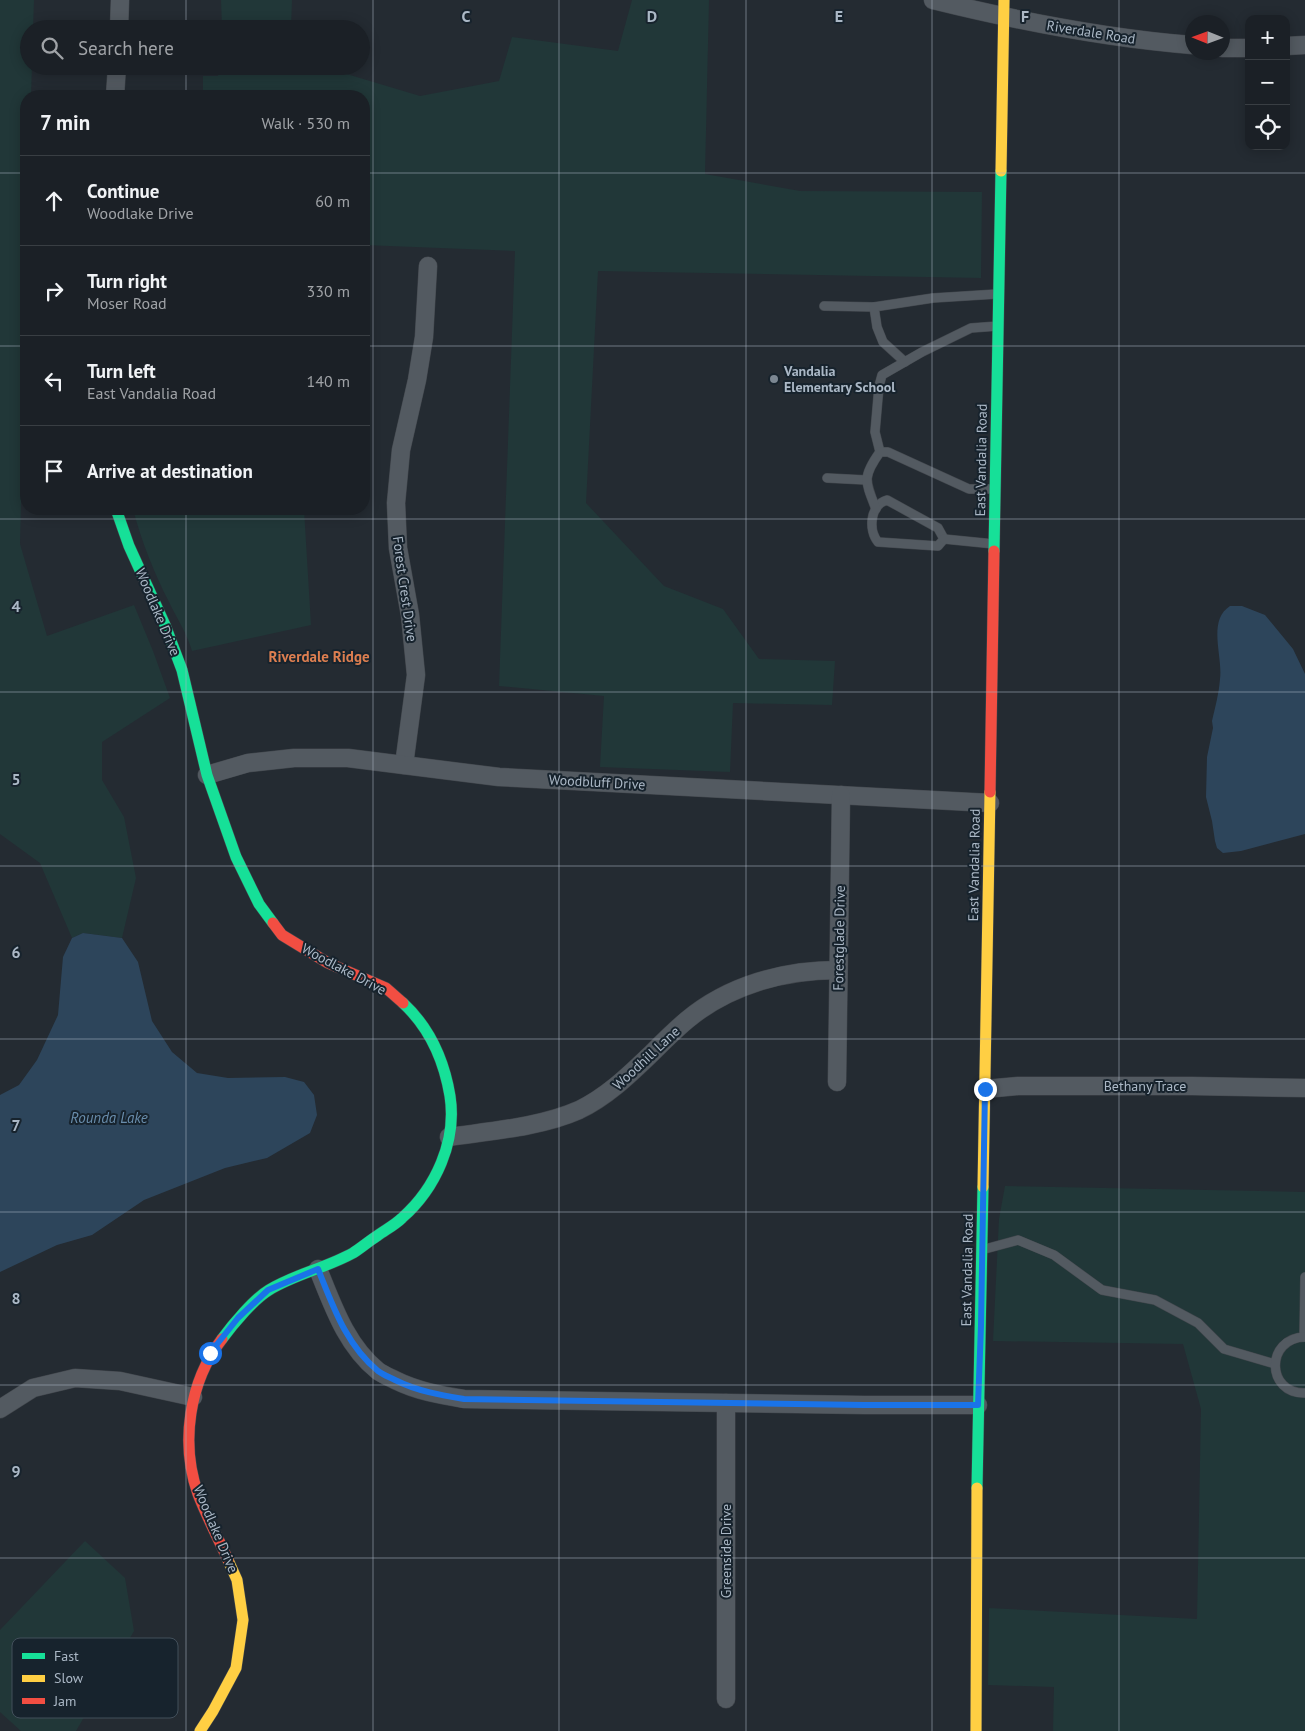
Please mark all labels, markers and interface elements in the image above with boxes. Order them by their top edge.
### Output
text: C [462,6,471,26]
text: D [647,6,657,26]
text: E [835,6,843,26]
text: F [1021,6,1029,26]
north arrow [1185,15,1230,60]
map controls [1245,15,1290,150]
button: + [1245,15,1290,60]
street label: Riverdale Road [1045,16,1137,48]
search box [20,20,370,75]
icon: search [38,34,66,62]
text: Search here [78,36,174,60]
button: − [1245,60,1290,105]
button: locate [1245,105,1290,150]
text: 7 min [40,109,90,136]
text: Walk · 530 m [261,113,350,133]
text: Continue [87,179,159,203]
icon: ahead [40,187,68,215]
text: 60 m [315,191,350,211]
text: Woodlake Drive [87,203,194,223]
text: Turn right [87,269,167,293]
icon: right [40,277,68,305]
text: 330 m [307,281,350,301]
text: Moser Road [87,293,167,313]
text: Turn left [87,359,156,383]
place label: Vandalia Elementary School [783,362,896,396]
icon: left [40,367,68,395]
text: 140 m [307,371,350,391]
marker: Vandalia Elementary School [768,373,780,385]
text: East Vandalia Road [87,383,216,403]
street label: East Vandalia Road [971,403,991,517]
icon: arrive [40,457,68,485]
text: Arrive at destination [87,459,253,483]
street label: Forest Crest Drive [389,535,421,643]
street label: Woodlake Drive [131,566,185,658]
text: 4 [11,596,21,616]
district label: Riverdale Ridge [268,647,370,666]
text: 5 [11,769,21,789]
street label: Woodbluff Drive [548,770,646,794]
street label: East Vandalia Road [964,808,984,922]
street label: Forestglade Drive [829,885,849,991]
street label: Woodlake Drive [299,939,389,999]
text: 6 [11,942,21,962]
street label: Woodhill Lane [609,1022,683,1094]
street label: Bethany Trace [1104,1077,1186,1095]
route end [974,1078,997,1101]
water label: Rounda Lake [70,1108,148,1127]
text: 7 [11,1115,21,1135]
street label: East Vandalia Road [957,1213,977,1327]
text: 8 [11,1288,21,1308]
route start [199,1342,222,1365]
text: 9 [11,1461,21,1481]
street label: Woodlake Drive [189,1483,243,1575]
street label: Greenside Drive [717,1504,735,1598]
legend [12,1638,178,1718]
text: Fast [54,1647,79,1665]
text: Slow [54,1669,84,1687]
text: Jam [53,1692,76,1710]

